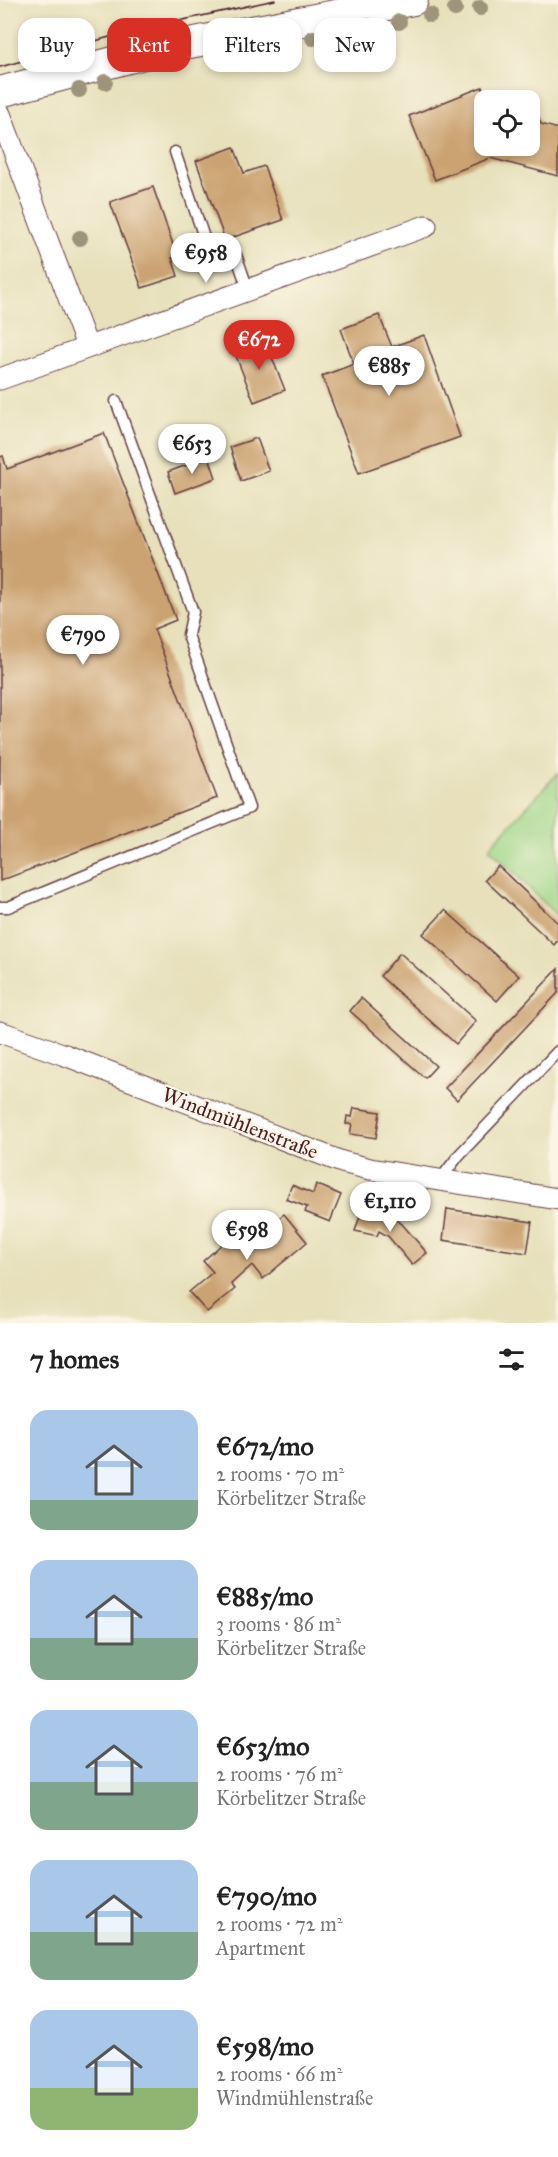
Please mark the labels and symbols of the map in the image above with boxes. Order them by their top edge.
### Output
pin: €958 [170,233,242,284]
pin: €672 [223,320,295,371]
pin: €885 [353,346,425,397]
pin: €653 [156,424,228,475]
pin: €790 [47,615,119,666]
street label: Windmühlenstraße [158,1081,322,1165]
pin: €1,110 [341,1182,439,1233]
pin: €598 [211,1210,283,1261]

